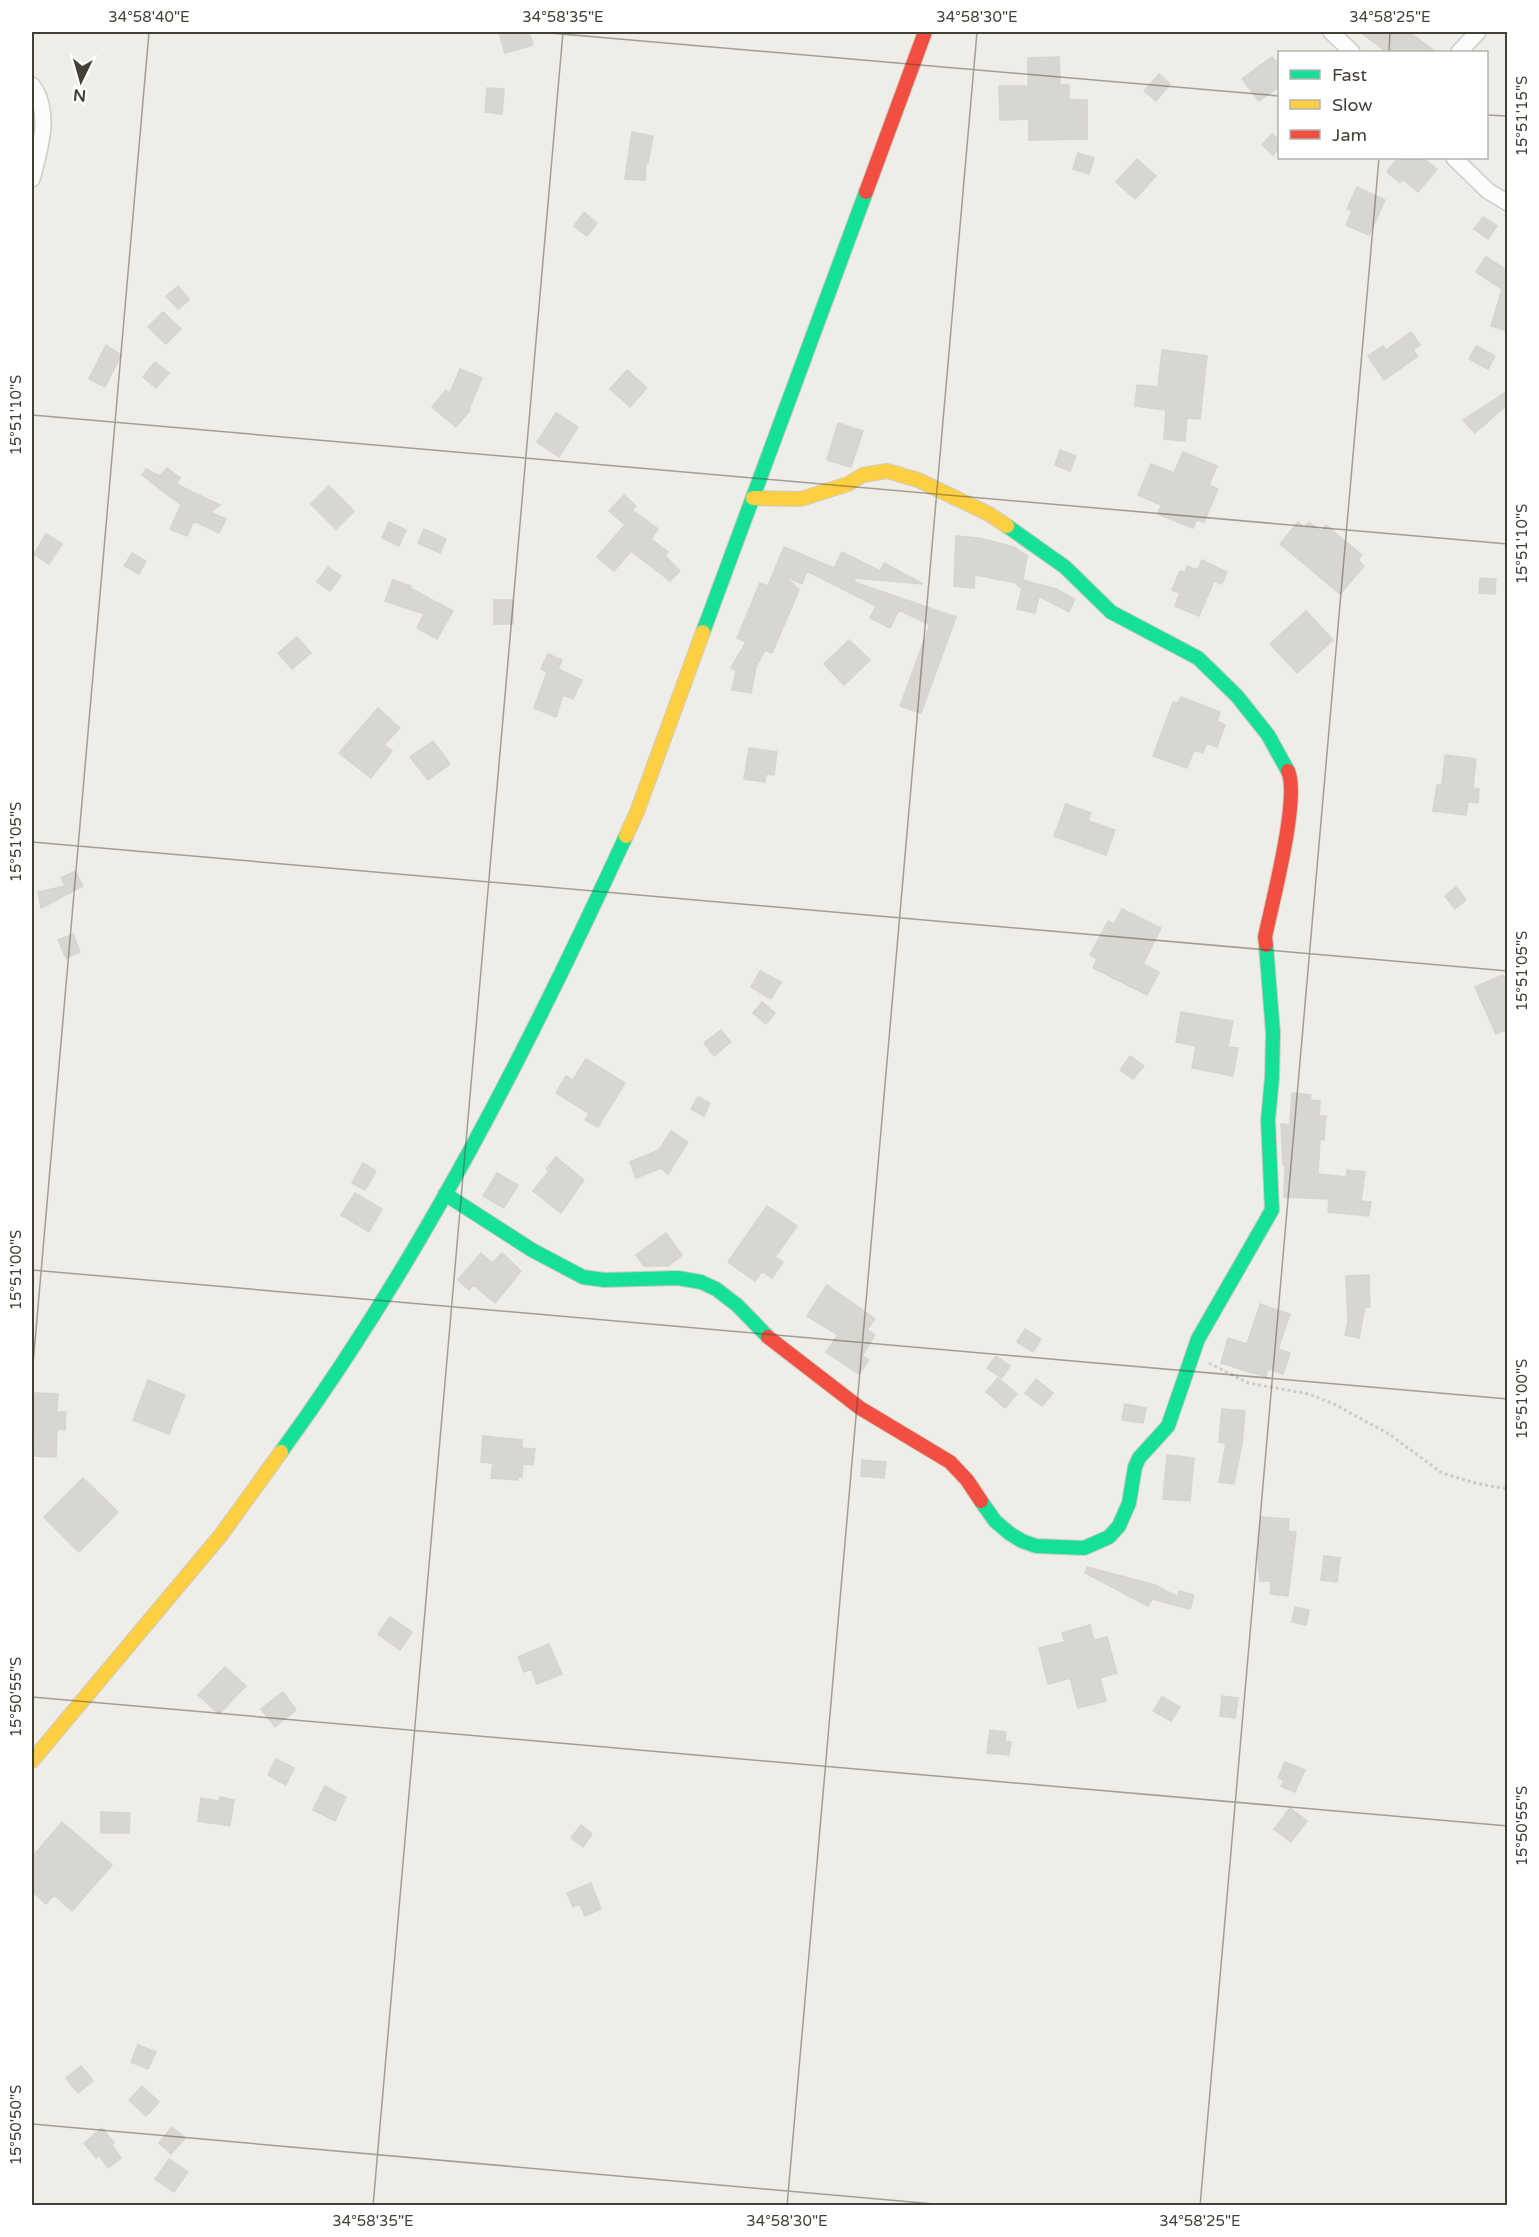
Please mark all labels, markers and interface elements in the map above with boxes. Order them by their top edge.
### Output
text: 34°58'40"E [108,8,190,26]
text: 34°58'35"E [522,8,604,26]
text: 34°58'30"E [936,8,1018,26]
text: 34°58'25"E [1349,8,1431,26]
north arrow [51,51,111,111]
legend [1278,51,1488,159]
text: Fast [1332,64,1367,86]
text: 15°51'15"S [1513,76,1531,156]
text: N [73,84,87,105]
text: Slow [1332,94,1373,116]
text: Jam [1332,124,1367,146]
text: 15°51'10"S [7,375,25,455]
text: 15°51'10"S [1513,504,1531,584]
text: 15°51'05"S [7,802,25,882]
text: 15°51'05"S [1513,931,1531,1011]
text: 15°51'00"S [7,1230,25,1310]
text: 15°51'00"S [1513,1359,1531,1439]
text: 15°50'55"S [7,1657,25,1737]
text: 15°50'55"S [1513,1786,1531,1866]
text: 15°50'50"S [7,2085,25,2165]
text: 34°58'35"E [332,2212,414,2230]
text: 34°58'30"E [746,2212,828,2230]
text: 34°58'25"E [1159,2212,1241,2230]

